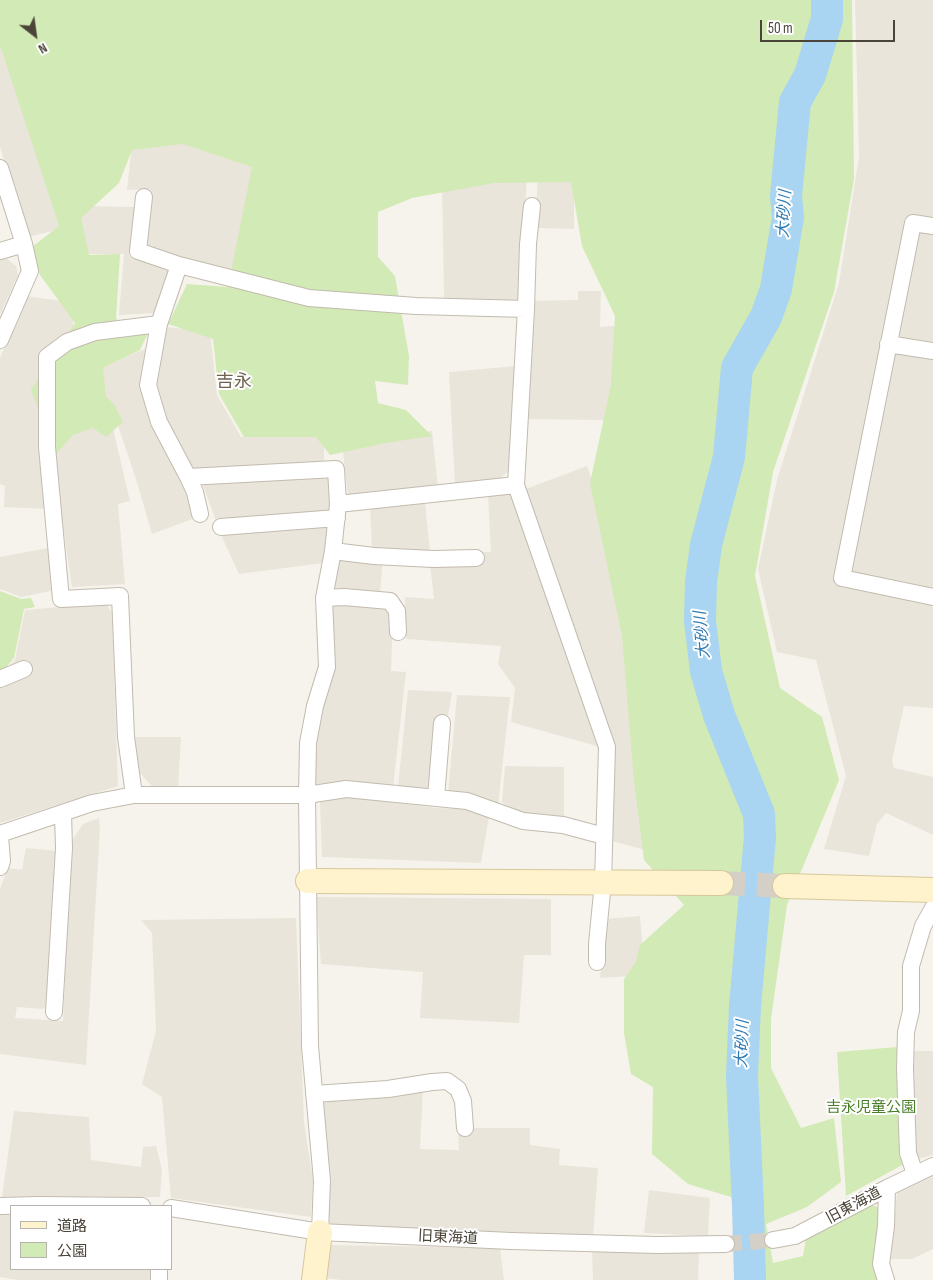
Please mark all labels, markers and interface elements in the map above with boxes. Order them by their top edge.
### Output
north arrow [10,10,60,60]
scale bar [763,10,898,42]
text: 50 m [768,19,793,38]
text: N [35,39,50,58]
water label: 大砂川 [774,190,796,238]
district label: 吉永 [216,371,252,393]
water label: 大砂川 [691,610,715,660]
water label: 大砂川 [733,1020,753,1068]
park label: 吉永児童公園 [826,1099,916,1117]
street label: 旧東海道 [823,1184,885,1228]
legend [10,1205,172,1270]
text: 道路 [57,1217,87,1236]
street label: 旧東海道 [418,1227,478,1249]
text: 公園 [57,1242,87,1261]

